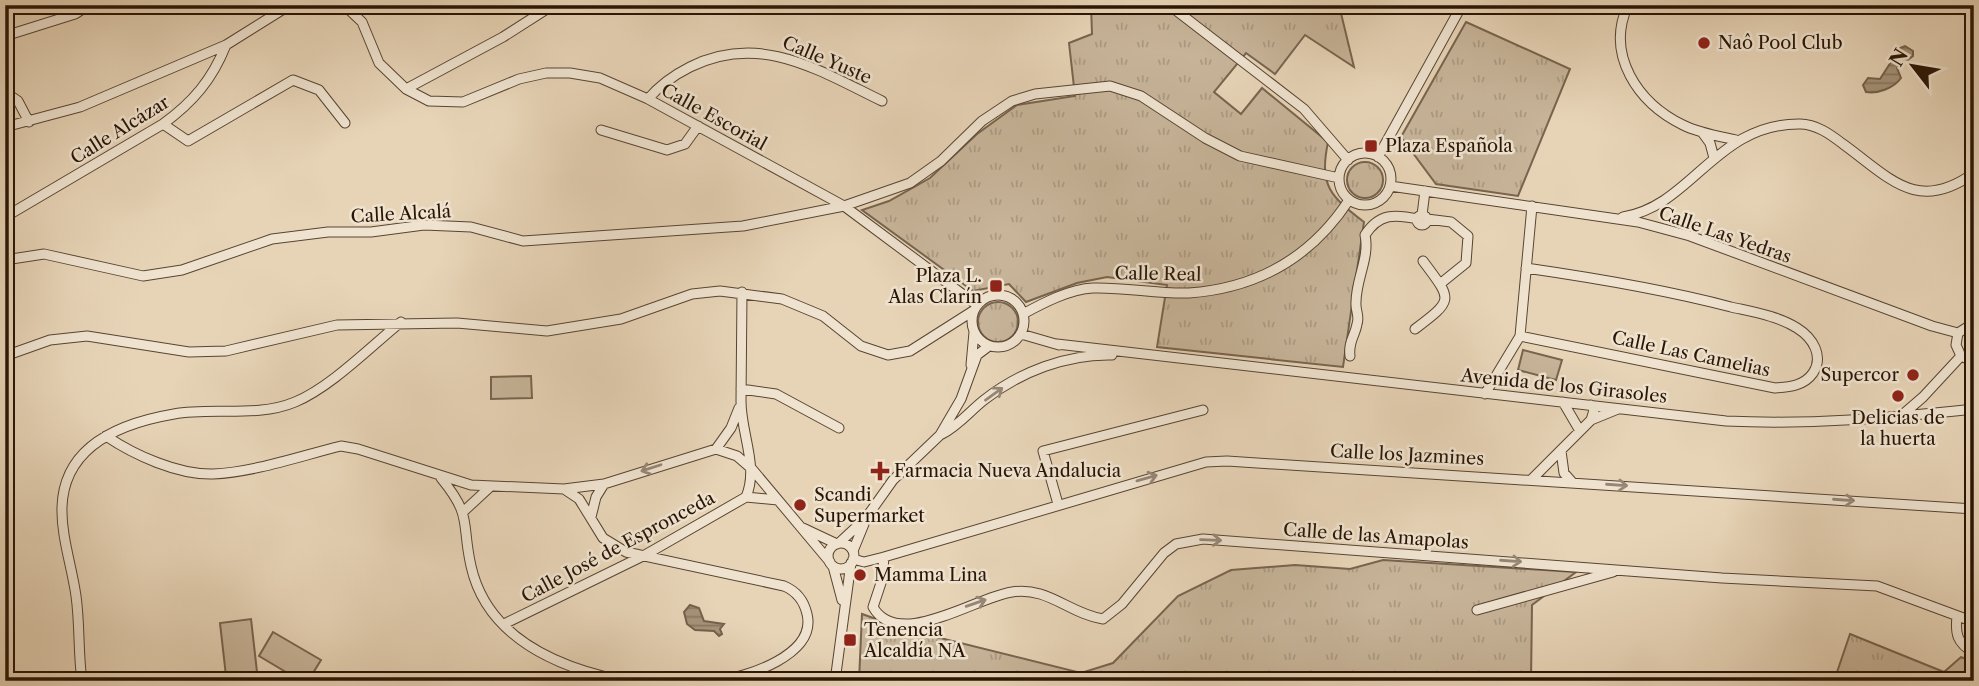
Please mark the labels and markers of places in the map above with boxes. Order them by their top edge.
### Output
place label: Naô Pool Club [1718,32,1843,54]
marker: Naô Pool Club [1696,35,1712,51]
place label: Plaza Española [1385,135,1513,157]
marker: Plaza Española [1363,138,1379,154]
place label: Plaza L. Alas Clarín [887,265,982,308]
marker: Plaza L. Alas Clarín [988,278,1004,294]
place label: Supercor [1821,364,1899,386]
marker: Supercor [1905,367,1921,383]
marker: Delicias de la huerta [1890,388,1906,404]
place label: Delicias de la huerta [1851,407,1945,450]
place label: Farmacia Nueva Andalucia [894,460,1122,482]
marker: Farmacia Nueva Andalucia [872,463,888,479]
place label: Scandi Supermarket [814,484,925,527]
marker: Scandi Supermarket [792,497,808,513]
place label: Mamma Lina [874,564,988,586]
marker: Mamma Lina [852,567,868,583]
place label: Tenencia Alcaldía NA [863,619,966,662]
marker: Tenencia Alcaldía NA [842,632,858,648]

